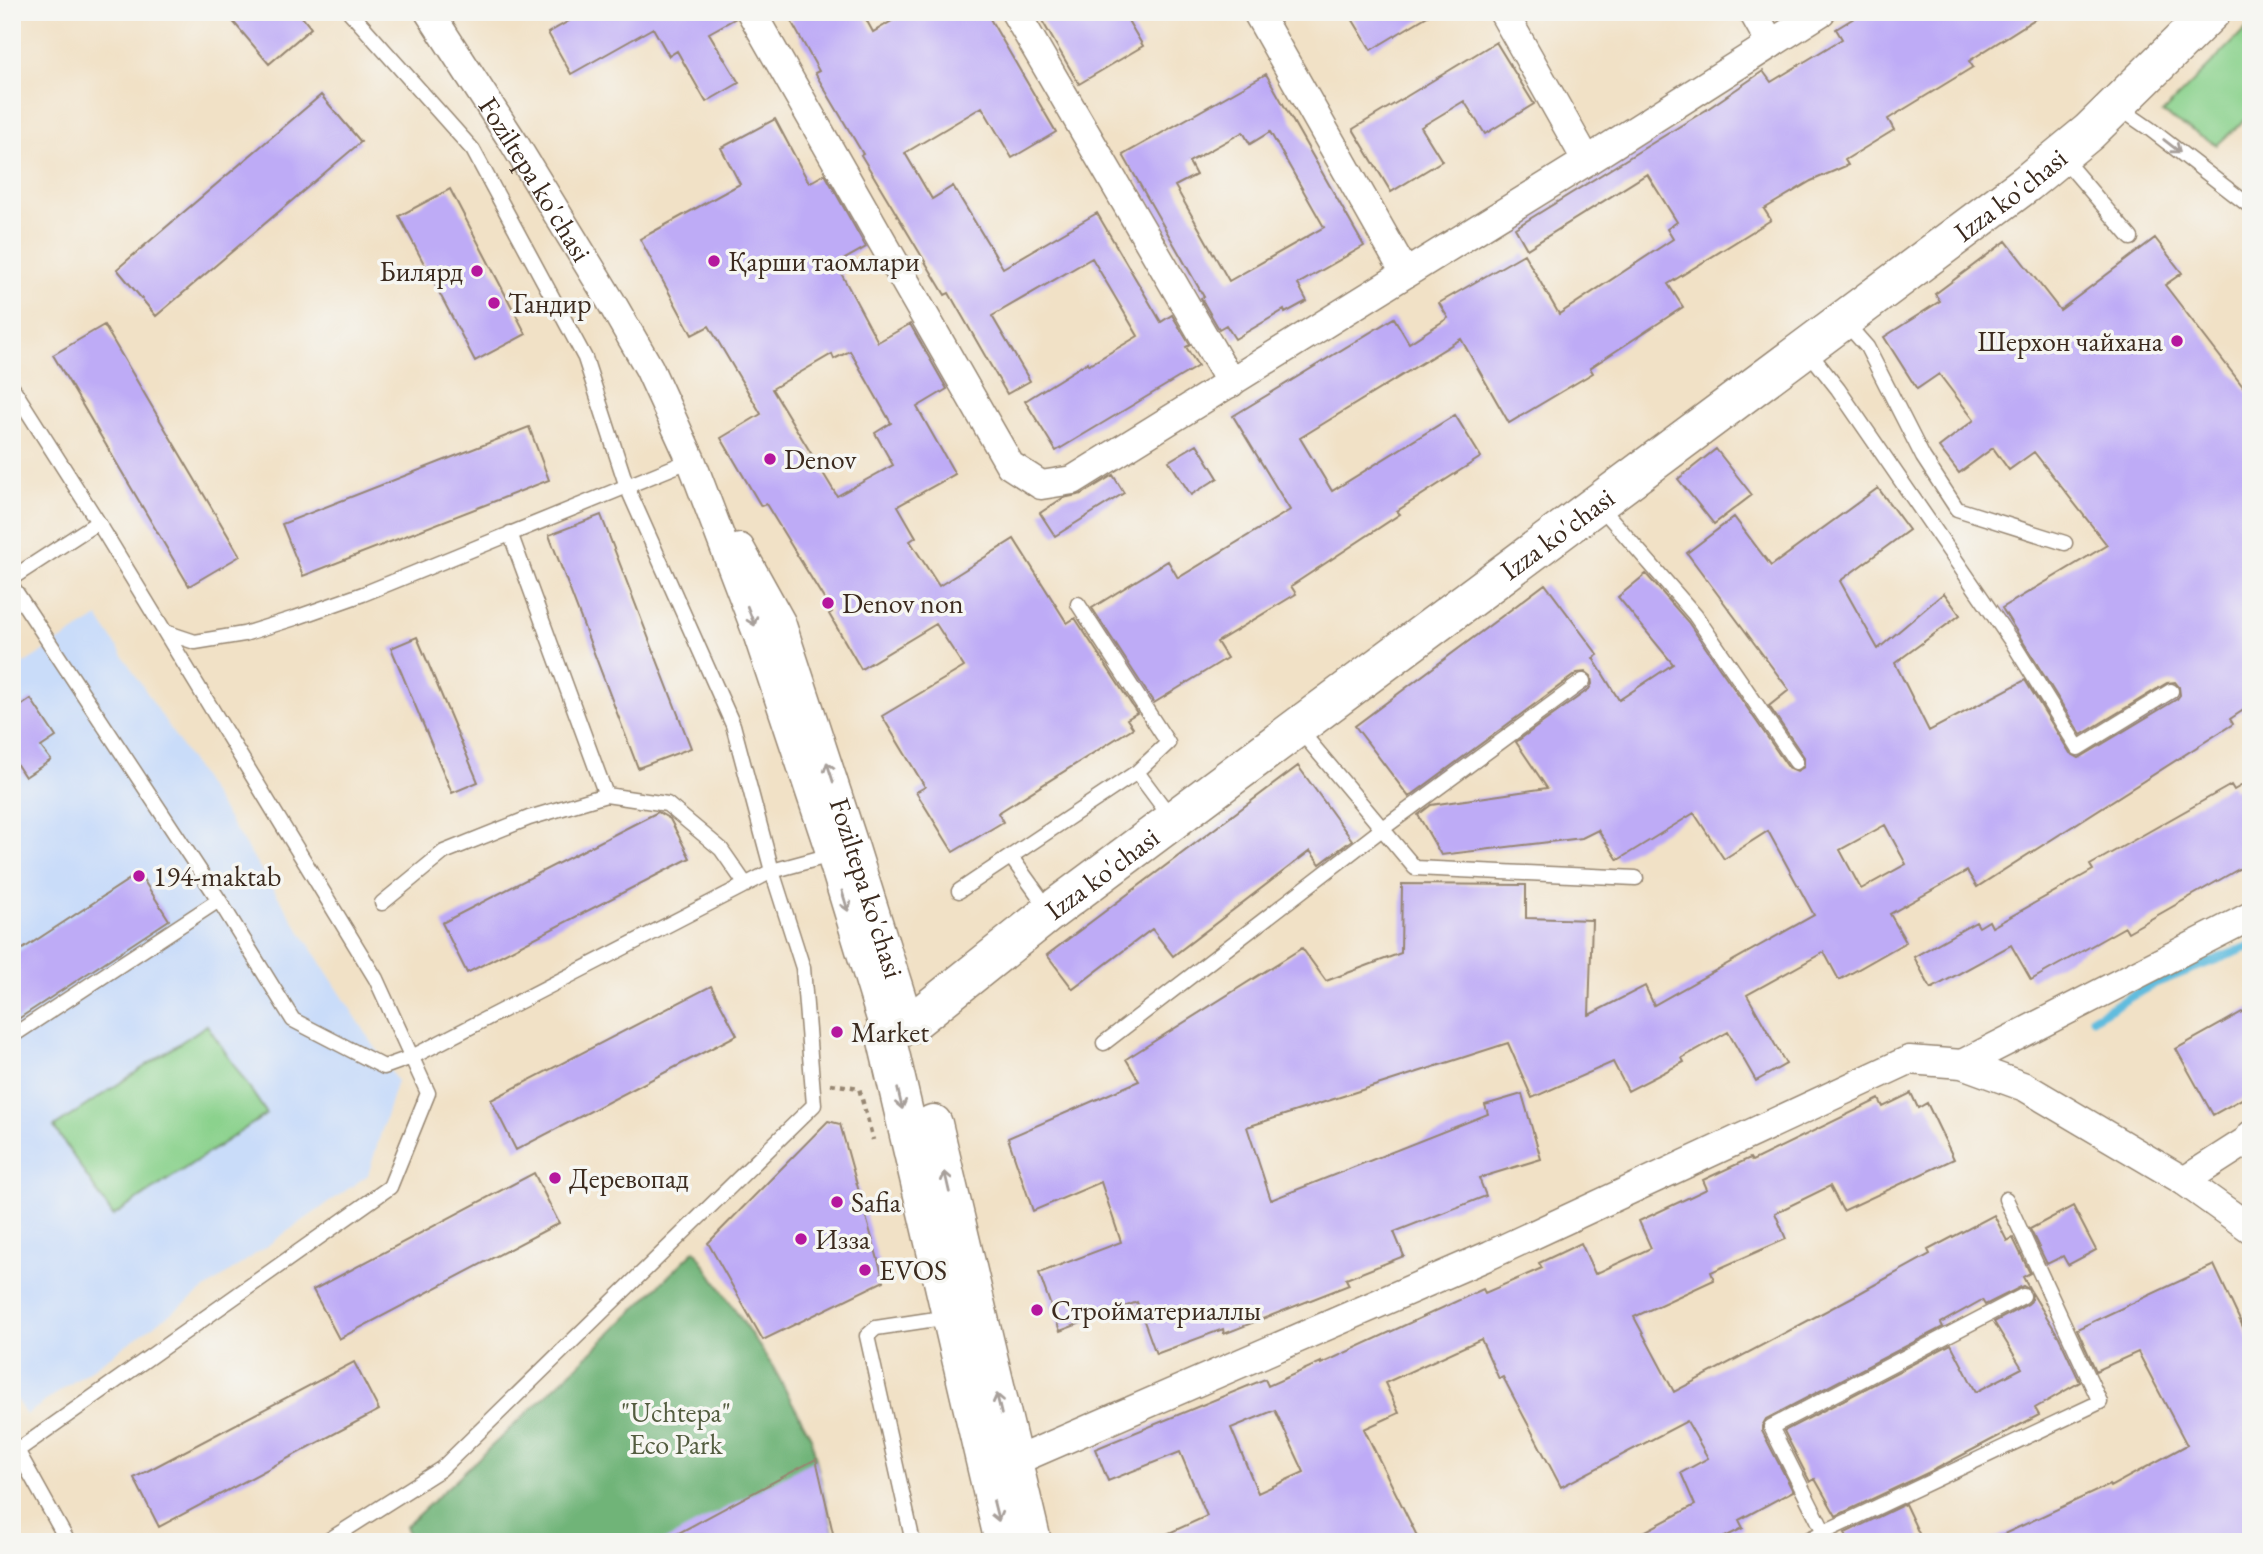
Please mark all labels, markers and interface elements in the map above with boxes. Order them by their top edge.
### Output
street label: Foziltepa ko'chasi [471,90,600,268]
one-way arrow [2162,138,2181,153]
street label: Izza ko'chasi [1947,140,2074,249]
place label: Қарши таомлари [728,243,920,279]
place label: Билярд [379,253,463,289]
marker: Қарши таомлари [706,253,722,269]
marker: Билярд [469,263,485,279]
place label: Тандир [508,285,592,321]
marker: Тандир [486,295,502,311]
place label: Шерхон чайхана [1977,323,2164,359]
marker: Шерхон чайхана [2169,333,2185,349]
place label: Denov [784,441,857,477]
marker: Denov [762,451,778,467]
street label: Izza ko'chasi [1493,479,1621,588]
place label: Denov non [842,585,964,621]
marker: Denov non [820,595,836,611]
one-way arrow [745,604,758,626]
one-way arrow [823,761,836,783]
street label: Foziltepa ko'chasi [822,793,913,983]
street label: Izza ko'chasi [1038,819,1166,927]
place label: 194-maktab [153,858,281,894]
marker: 194-maktab [131,868,147,884]
one-way arrow [839,890,852,912]
place label: Market [851,1014,929,1050]
marker: Market [829,1024,845,1040]
one-way arrow [894,1087,907,1109]
place label: Деревопад [569,1160,689,1196]
marker: Деревопад [547,1170,563,1186]
one-way arrow [940,1172,953,1194]
place label: Safia [851,1184,902,1220]
marker: Safia [829,1194,845,1210]
place label: Изза [815,1221,871,1257]
marker: Изза [793,1231,809,1247]
place label: EVOS [879,1252,947,1288]
marker: EVOS [857,1262,873,1278]
place label: Стройматериаллы [1051,1292,1261,1328]
marker: Стройматериаллы [1029,1302,1045,1318]
one-way arrow [992,1393,1005,1416]
park label: "Uchtepa" Eco Park [621,1394,731,1462]
one-way arrow [990,1499,1003,1522]

